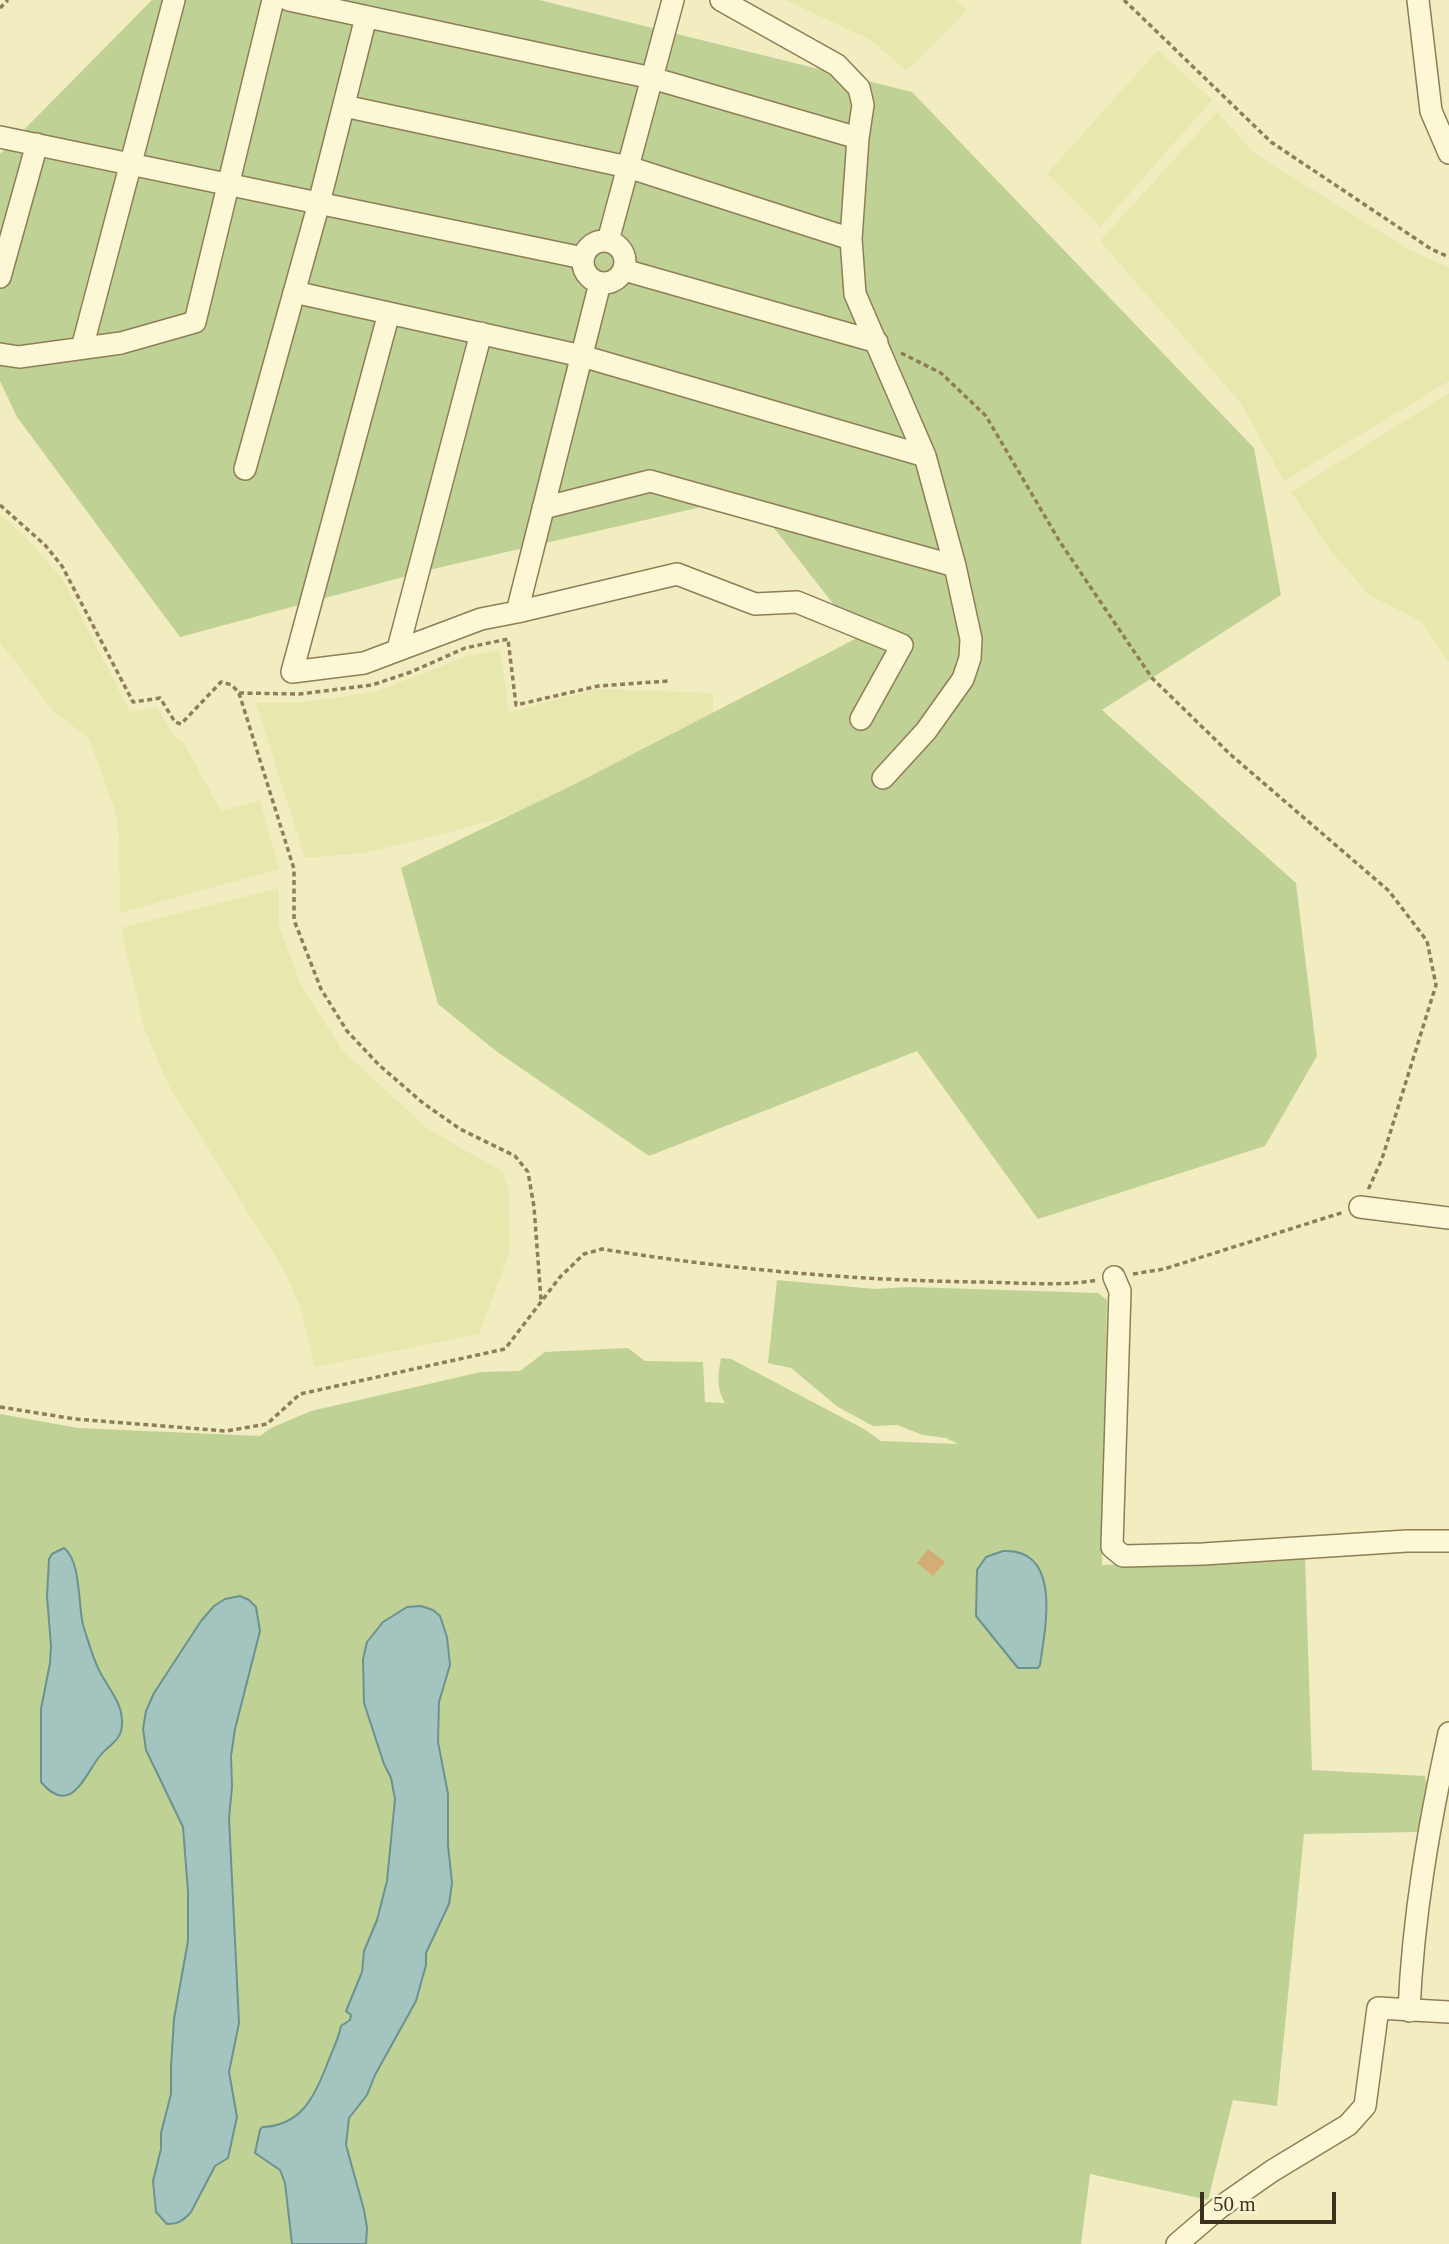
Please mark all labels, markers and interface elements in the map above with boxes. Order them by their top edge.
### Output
scale bar [1204,2178,1340,2222]
text: 50 m [1213,2192,1256,2216]

